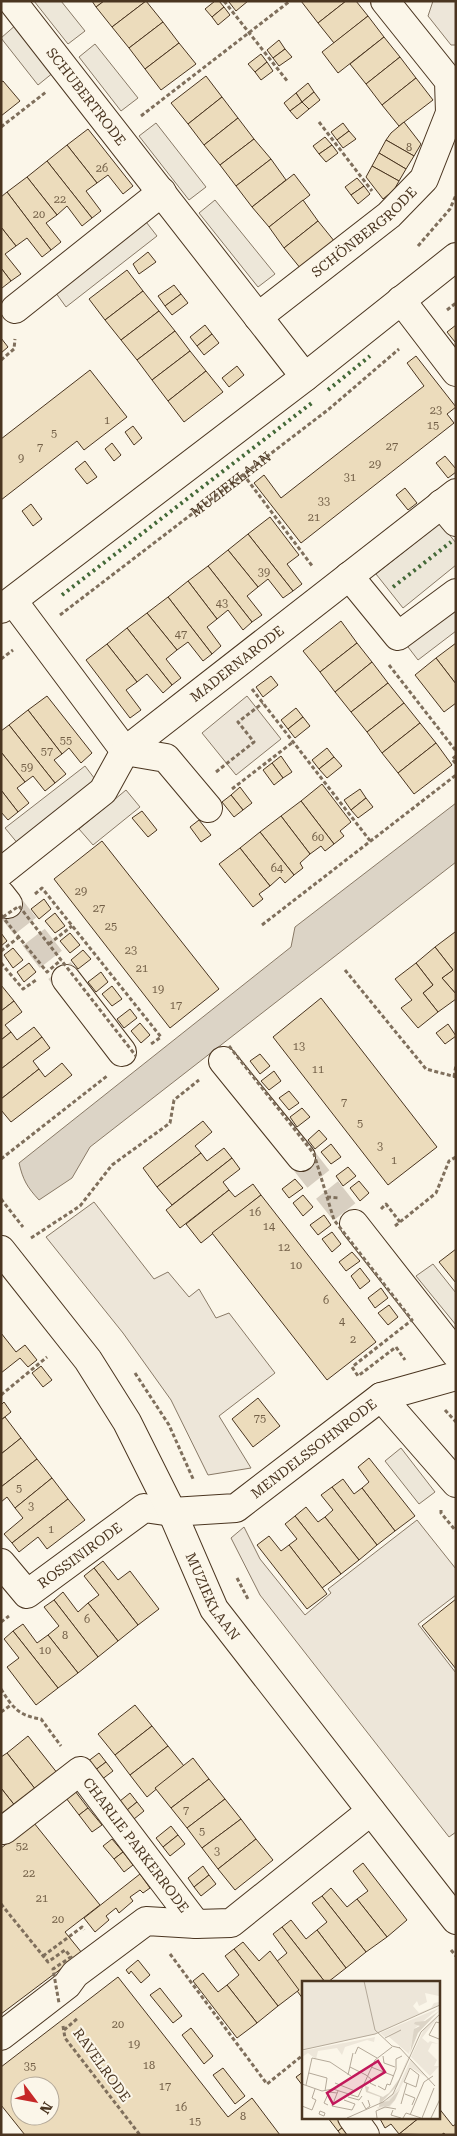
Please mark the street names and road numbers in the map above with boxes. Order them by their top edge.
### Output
street label: SCHUBERTRODE [43,44,129,148]
street label: SCHÖNBERGRODE [308,184,420,280]
street label: MUZIEKLAAN [187,448,274,520]
street label: MADERNARODE [187,622,287,705]
street label: MENDELSSOHNRODE [248,1395,380,1502]
street label: ROSSINIRODE [35,1519,125,1591]
street label: MUZIEKLAAN [183,1550,243,1643]
street label: CHARLIE PARKERRODE [80,1774,192,1916]
street label: RAVELRODE [70,2025,134,2105]

